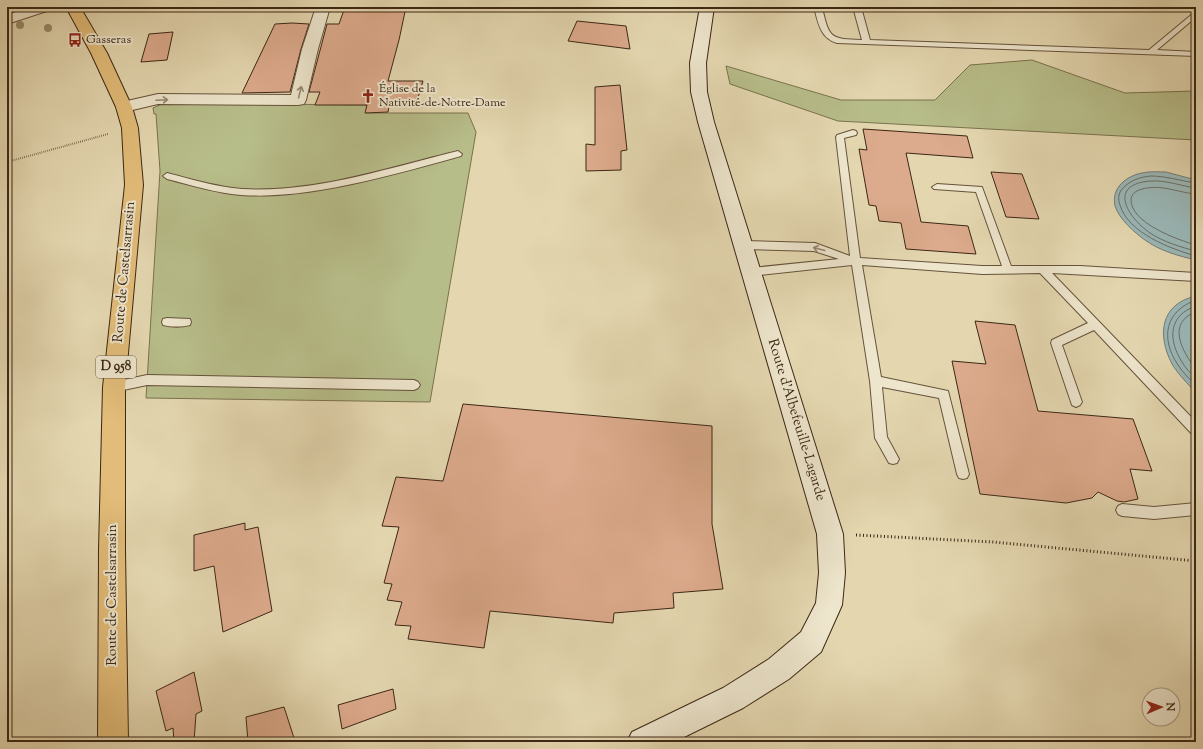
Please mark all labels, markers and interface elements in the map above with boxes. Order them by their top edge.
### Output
place label: Gasseras [86,31,131,49]
bus stop icon: Gasseras [67,32,83,48]
place label: Église de la Nativité-de-Notre-Dame [379,80,506,112]
one-way arrow [297,86,304,99]
church icon: Église de la Nativité-de-Notre-Dame [360,88,376,104]
one-way arrow [155,96,168,103]
street label: Route de Castelsarrasin [109,201,141,343]
one-way arrow [813,245,826,252]
street label: Route d'Albefeuille-Lagarde [762,337,830,503]
road number: D 958 [96,356,136,378]
street label: Route de Castelsarrasin [103,524,123,666]
north arrow [1141,687,1181,727]
text: N [1162,701,1178,712]

